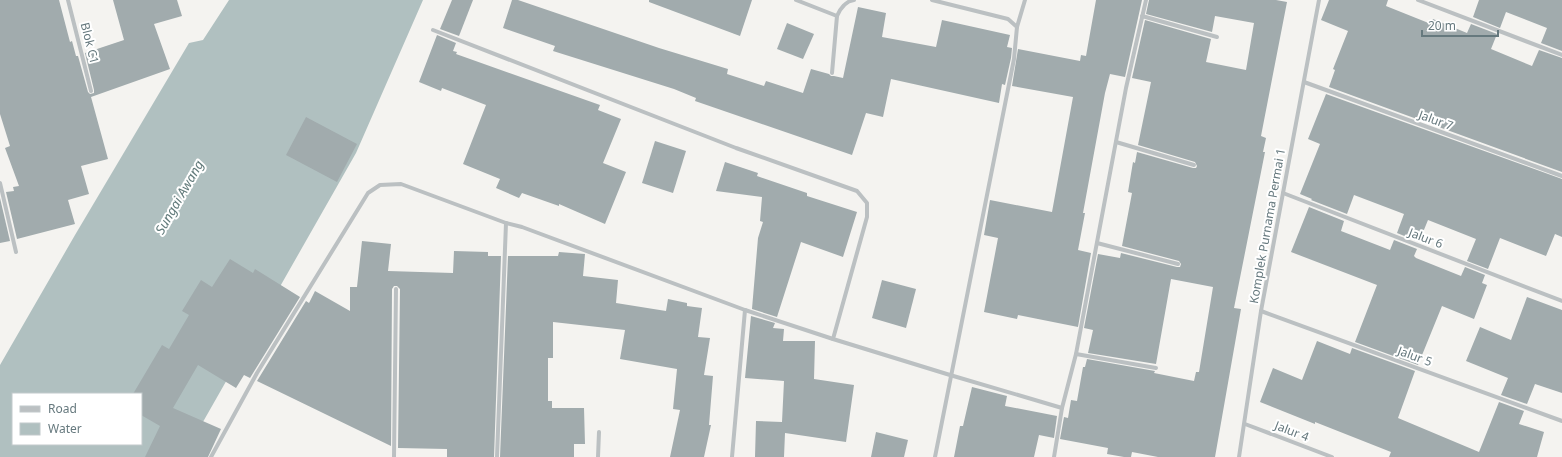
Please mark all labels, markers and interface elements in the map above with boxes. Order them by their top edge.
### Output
scale bar [1422,12,1498,38]
text: 20 m [1428,17,1456,34]
street label: Blok C1 [77,20,103,66]
street label: Jalur 7 [1415,106,1456,134]
street label: Komplek Purnama Permai 1 [1245,147,1289,305]
water label: Sungai Awang [151,156,208,237]
street label: Jalur 6 [1405,223,1446,252]
street label: Jalur 5 [1394,342,1435,370]
legend [12,393,142,445]
text: Road [48,400,77,417]
street label: Jalur 4 [1271,416,1312,445]
text: Water [48,420,82,437]

